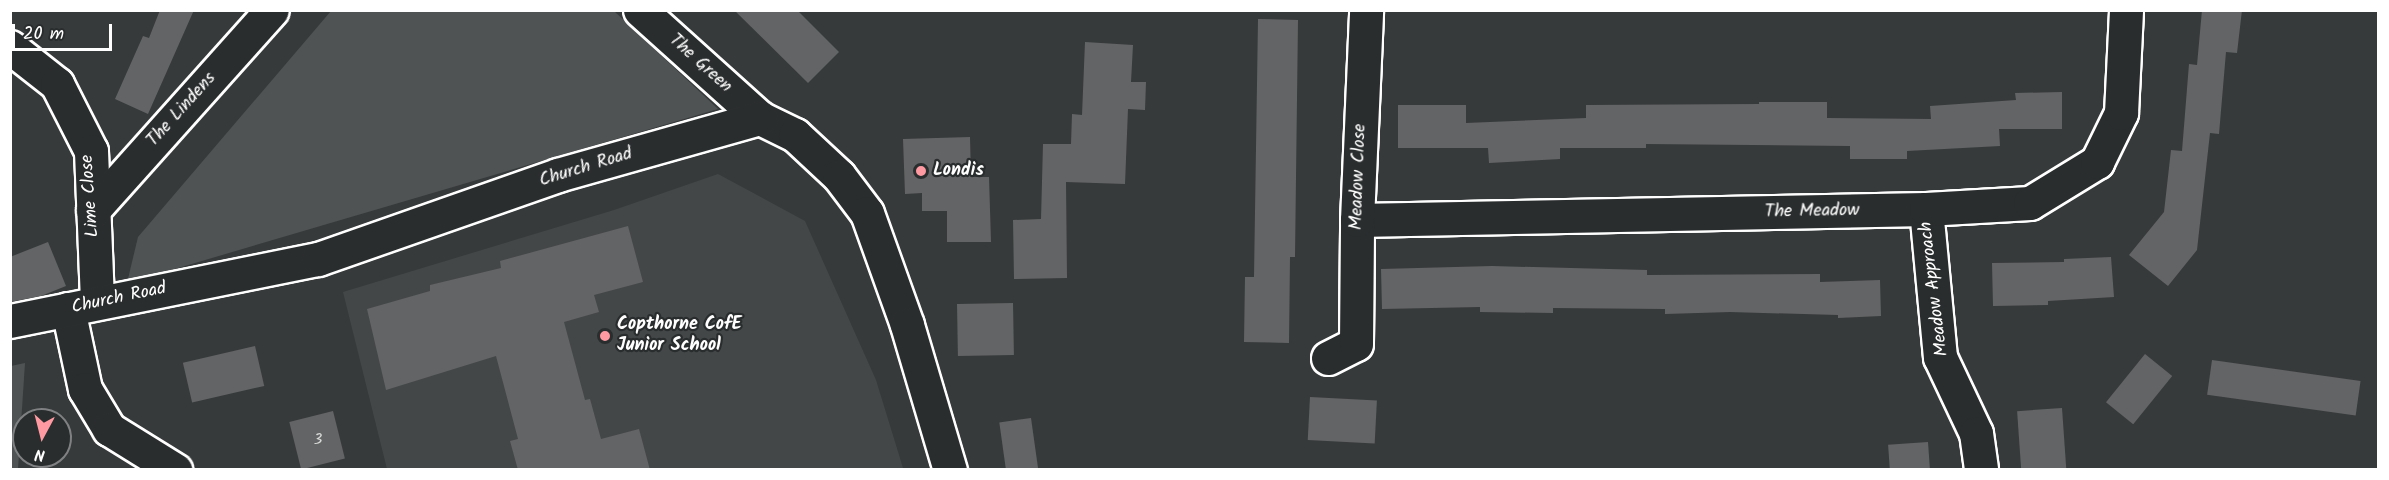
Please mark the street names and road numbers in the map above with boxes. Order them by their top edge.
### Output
street label: The Green [664,30,736,98]
street label: The Lindens [143,68,221,152]
street label: Meadow Close [1346,123,1372,231]
street label: Church Road [537,144,635,192]
street label: Lime Close [77,154,105,238]
street label: The Meadow [1765,200,1859,224]
street label: Meadow Approach [1916,220,1954,358]
street label: Church Road [70,278,168,320]

